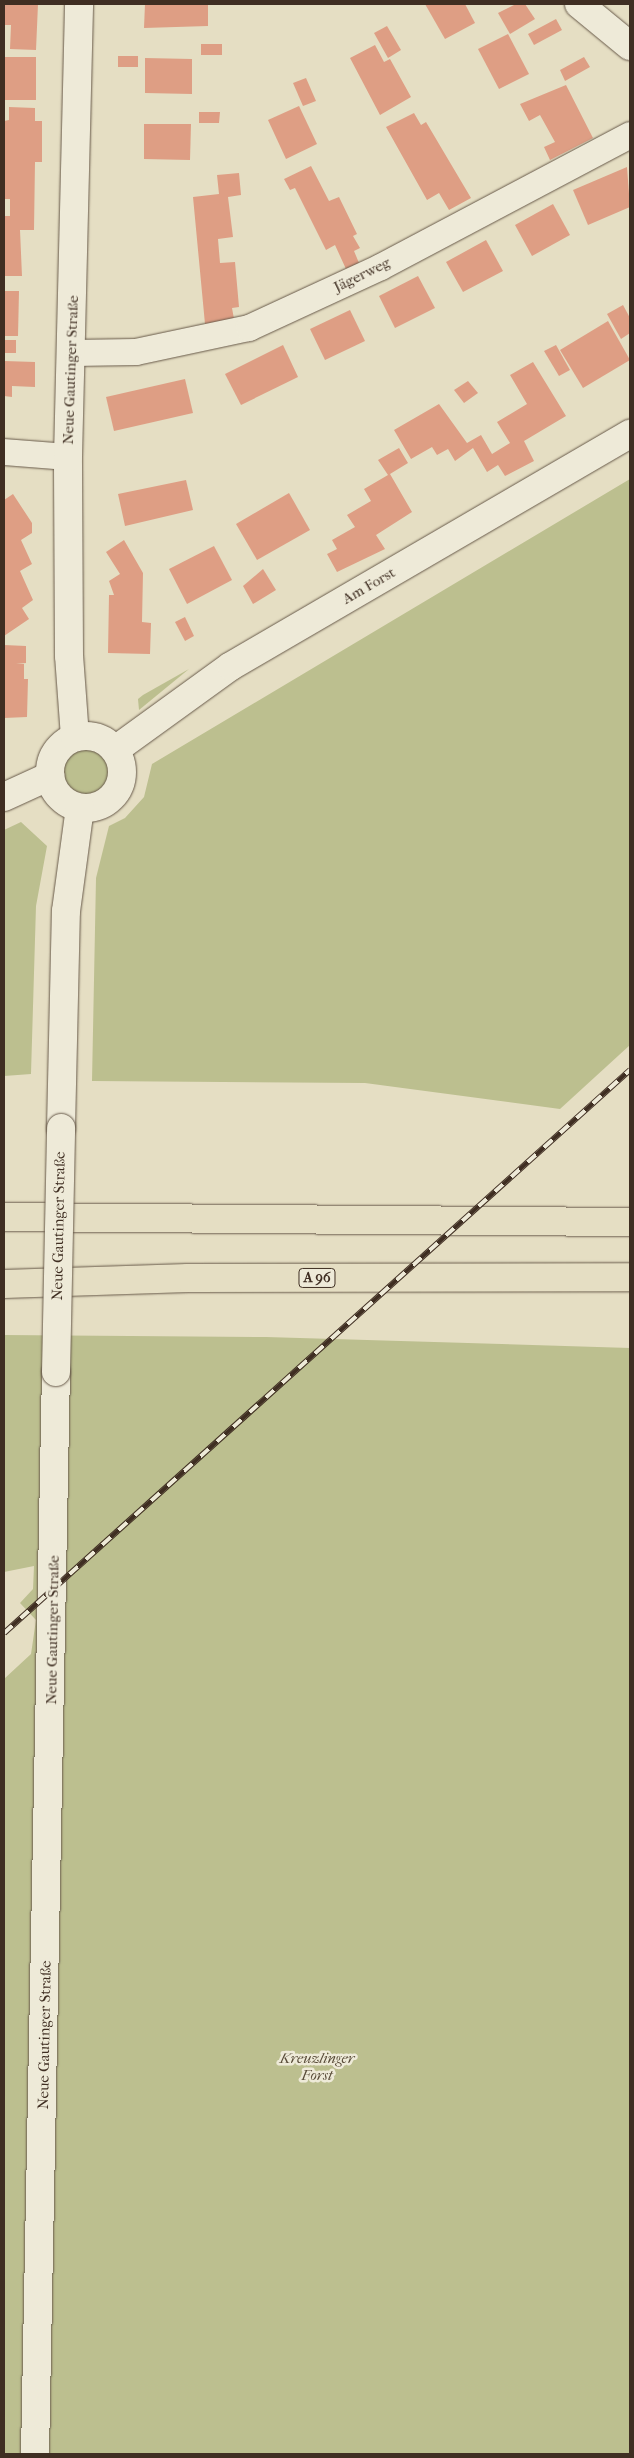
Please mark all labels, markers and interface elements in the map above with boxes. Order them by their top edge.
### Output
street label: Jägerweg [331,254,393,296]
street label: Neue Gautinger Straße [59,295,83,445]
street label: Am Forst [339,564,399,608]
street label: Neue Gautinger Straße [49,1151,69,1301]
road number: A 96 [298,1266,336,1290]
street label: Neue Gautinger Straße [43,1555,63,1705]
street label: Neue Gautinger Straße [35,1960,55,2110]
park label: Kreuzlinger Forst [280,2049,354,2084]

